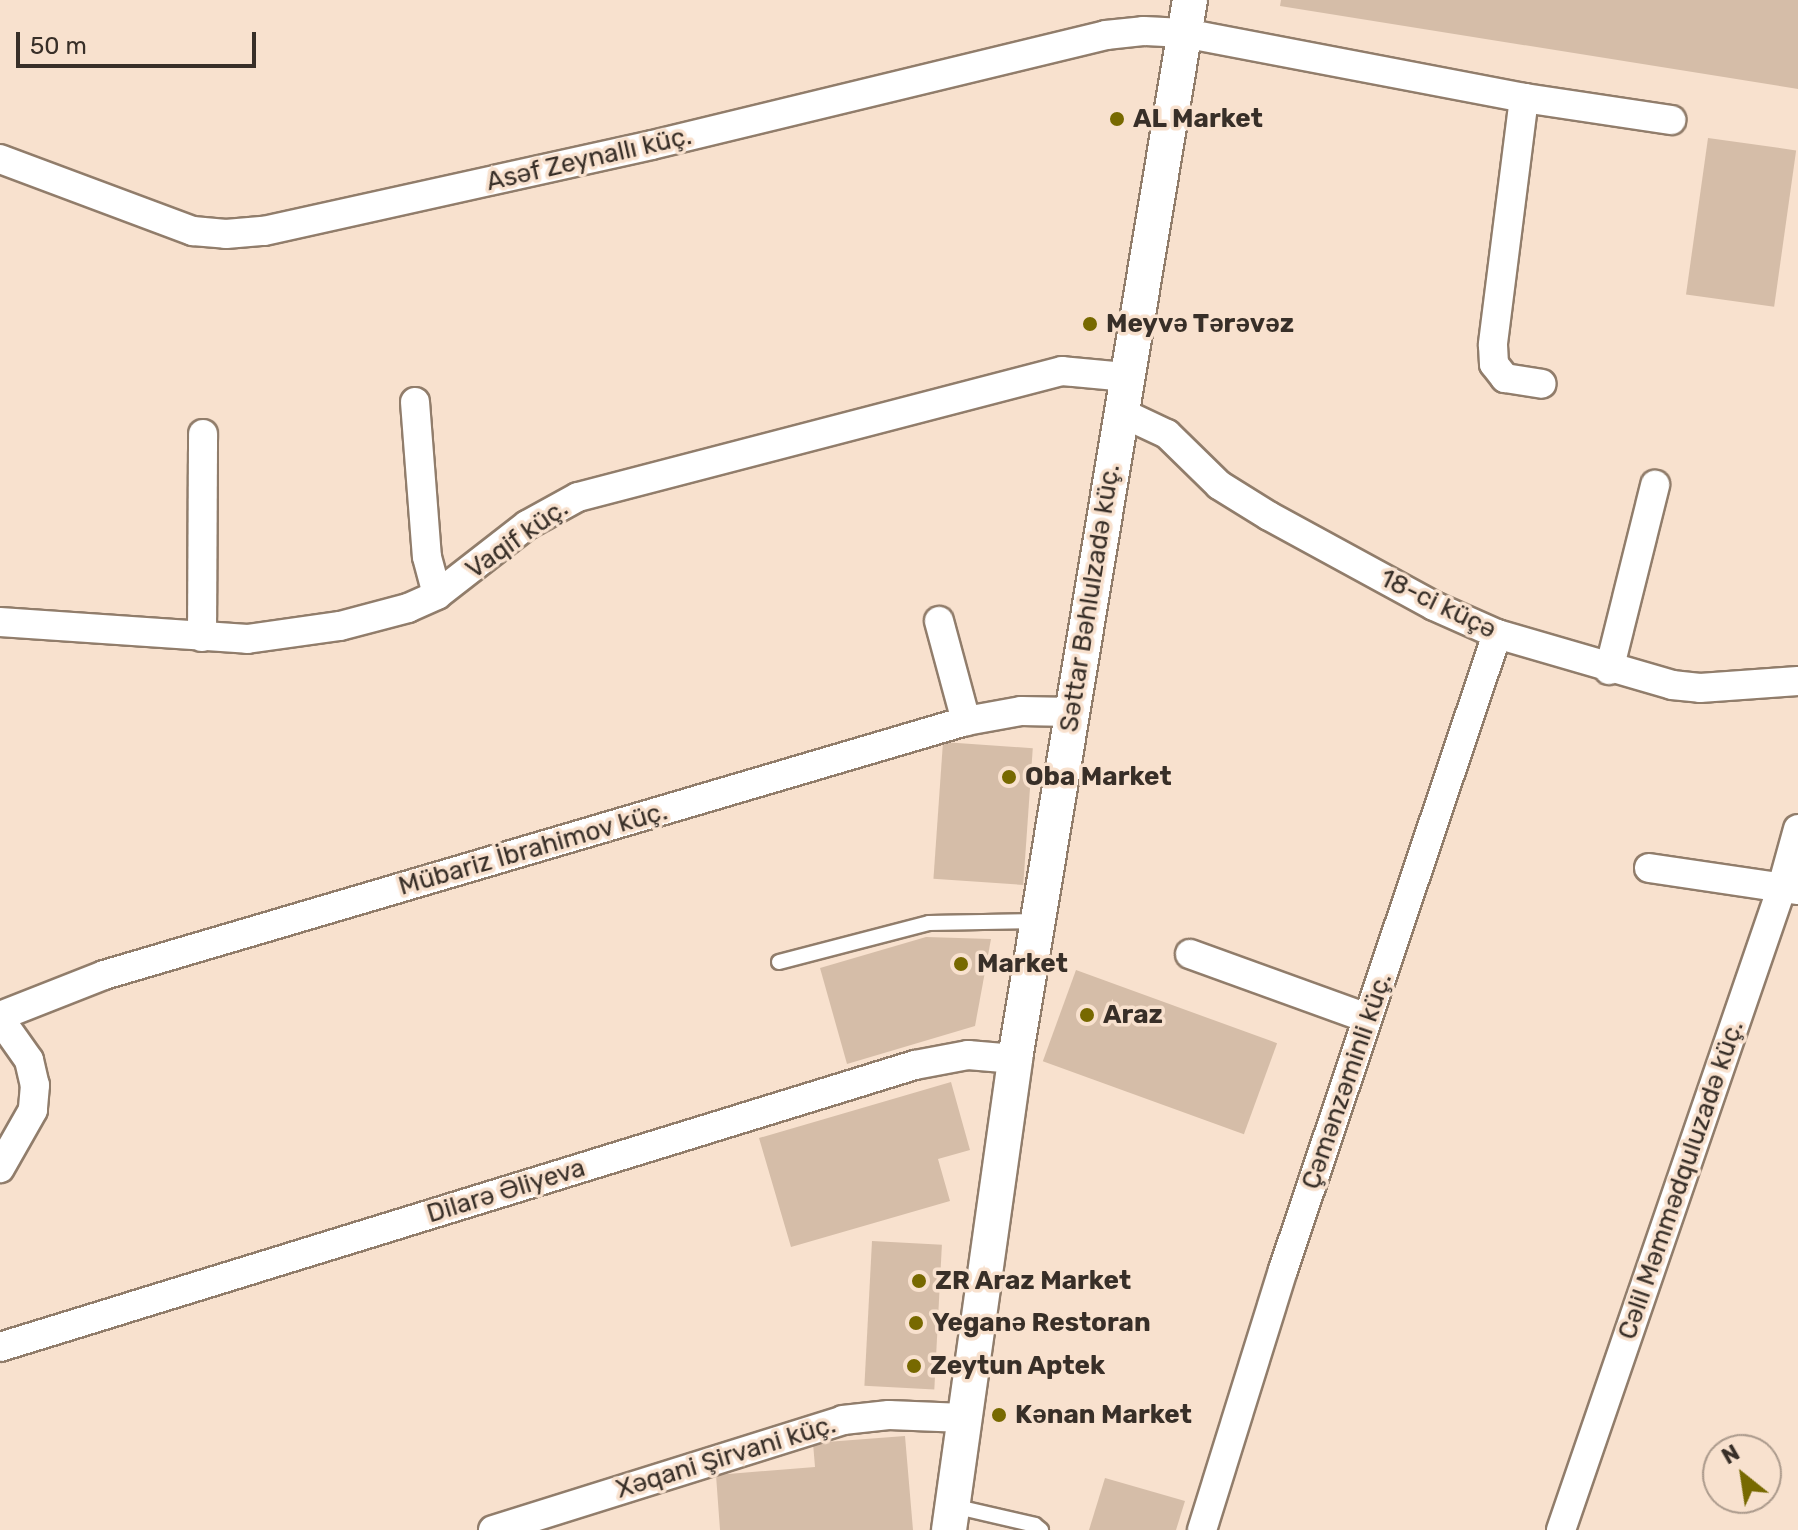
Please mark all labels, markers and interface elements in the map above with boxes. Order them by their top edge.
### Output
scale bar [20,16,260,66]
text: 50 m [30,32,87,60]
place label: AL Market [1133,103,1264,135]
marker: AL Market [1108,110,1126,128]
street label: Asəf Zeynallı küç. [483,120,695,198]
place label: Meyvə Tərəvəz [1106,308,1295,340]
marker: Meyvə Tərəvəz [1081,315,1099,333]
street label: Səttar Bəhlulzadə küç. [1053,462,1127,734]
street label: Vaqif küç. [460,492,574,586]
street label: 18-ci küçə [1375,563,1501,645]
place label: Oba Market [1025,761,1172,793]
marker: Oba Market [1000,768,1018,786]
street label: Mübariz İbrahimov küç. [395,796,671,902]
place label: Market [977,948,1068,980]
marker: Market [952,955,970,973]
street label: Çəmənzəminli küç. [1295,969,1399,1193]
place label: Araz [1103,999,1163,1031]
marker: Araz [1078,1006,1096,1024]
street label: Cəlil Məmmədquluzadə küç. [1612,1016,1750,1344]
street label: Dilarə Əliyeva [423,1152,589,1230]
place label: ZR Araz Market [935,1265,1132,1297]
marker: ZR Araz Market [910,1272,928,1290]
place label: Yeganə Restoran [932,1307,1151,1339]
marker: Yeganə Restoran [907,1314,925,1332]
place label: Zeytun Aptek [930,1350,1106,1382]
marker: Zeytun Aptek [905,1357,923,1375]
place label: Kənan Market [1015,1399,1192,1431]
marker: Kənan Market [990,1406,1008,1424]
street label: Xəqani Şirvani küç. [612,1409,840,1505]
north arrow [1702,1434,1782,1514]
text: N [1717,1439,1744,1470]

